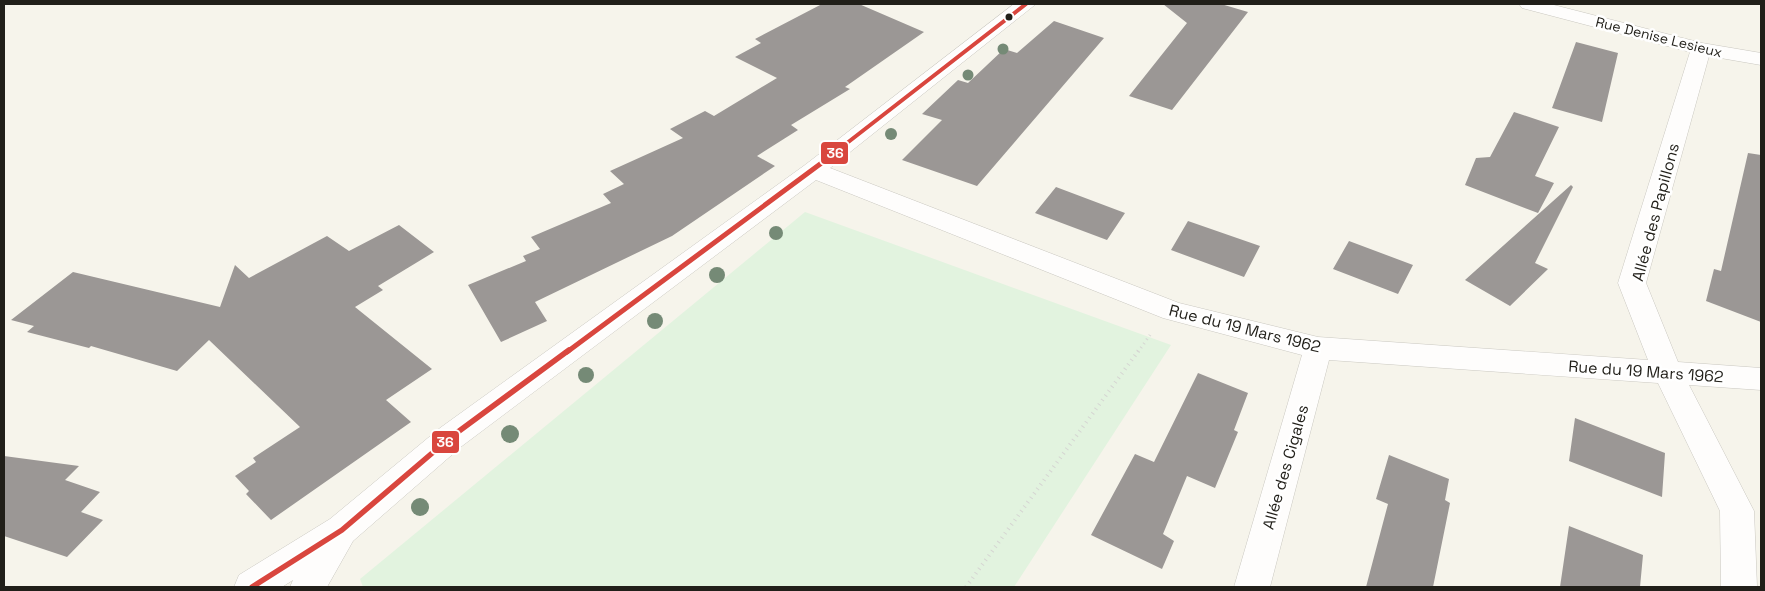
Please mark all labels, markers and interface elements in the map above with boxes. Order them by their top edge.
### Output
unlabelled marker [1004,12,1014,22]
street label: Rue Denise Lesieux [1594,13,1724,61]
line badge: 36 [820,141,849,165]
street label: Allée des Papillons [1627,141,1684,283]
text: 36 [826,144,844,162]
street label: Rue du 19 Mars 1962 [1167,299,1323,357]
street label: Rue du 19 Mars 1962 [1568,356,1724,387]
street label: Allée des Cigales [1258,402,1313,532]
line badge: 36 [431,430,460,454]
text: 36 [436,433,454,451]

